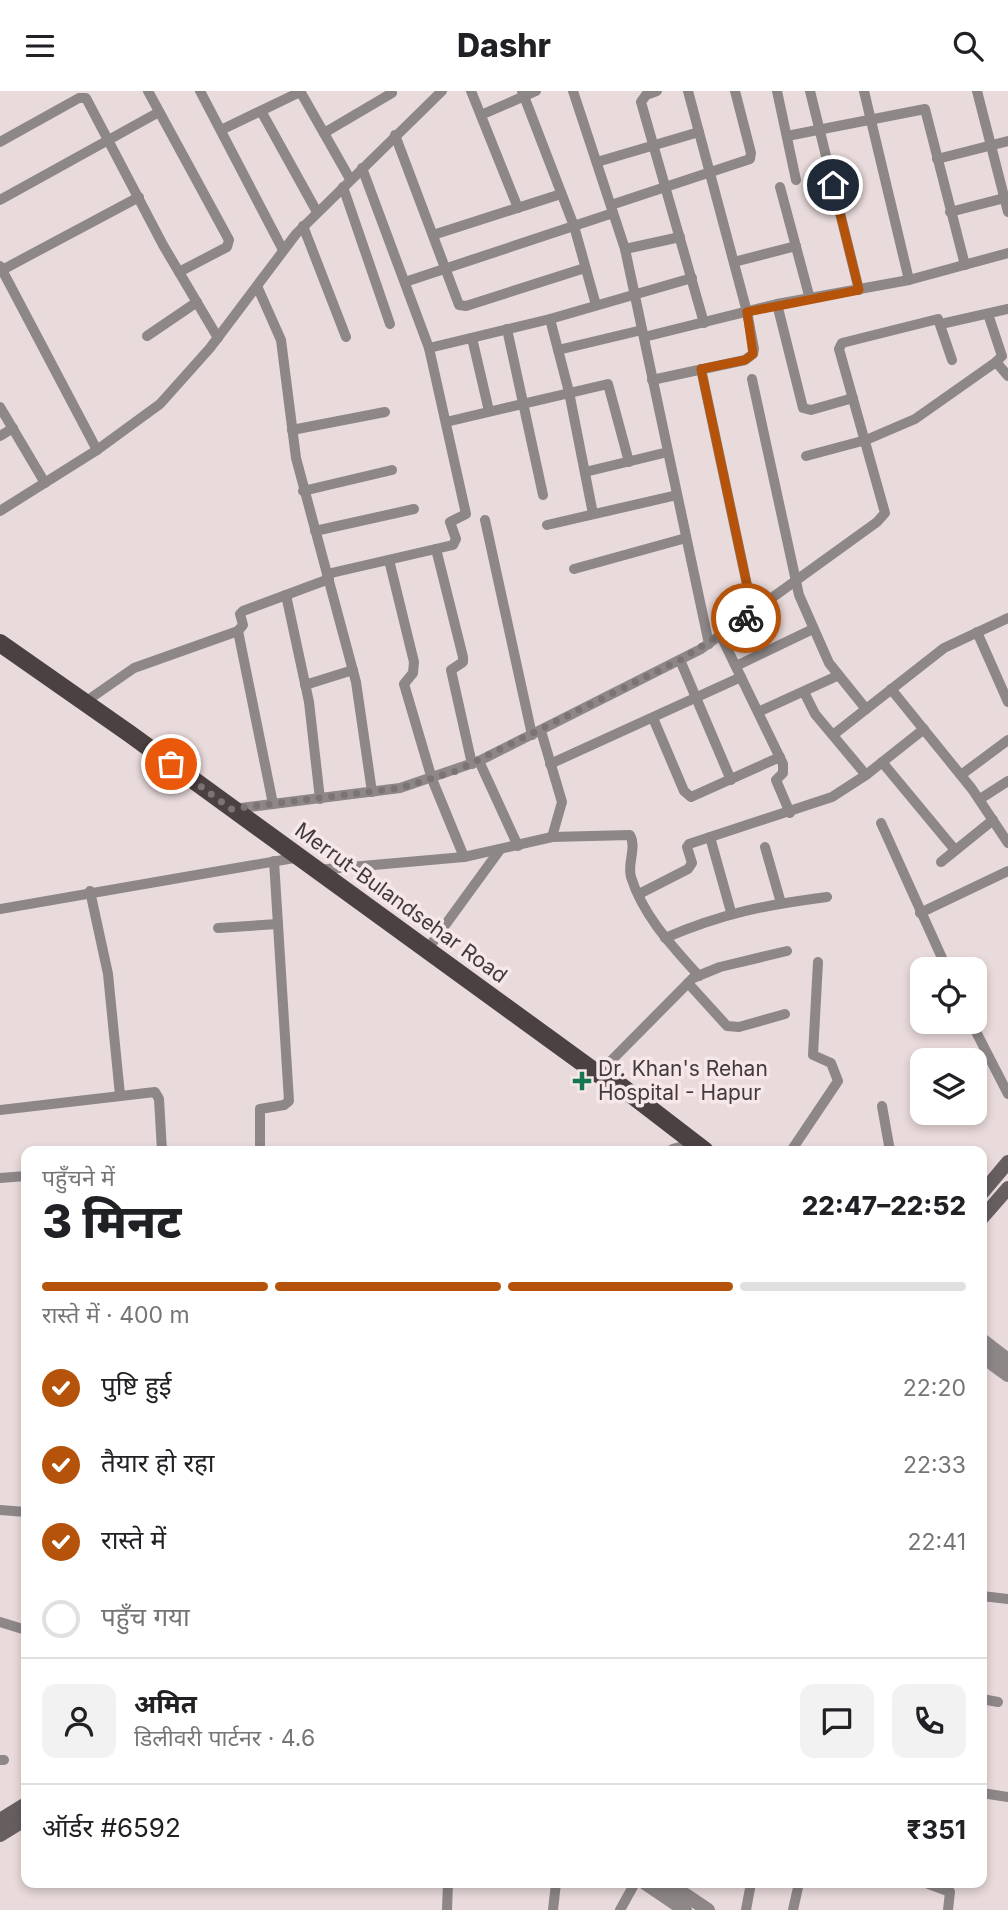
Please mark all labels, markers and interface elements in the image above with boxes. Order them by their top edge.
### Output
text: Dashr [457,26,551,65]
icon: menu [21,27,59,65]
icon: search [949,27,987,65]
pin [803,155,863,215]
icon: home [814,166,852,204]
courier [711,583,781,653]
icon: bike [727,599,765,637]
pin [141,734,201,794]
icon: bag [152,745,190,783]
street label: Merrut-Bulandsehar Road [290,817,512,988]
map controls [910,957,987,1125]
button: locate [910,957,987,1034]
button: layers [910,1048,987,1125]
place label: Dr. Khan's Rehan Hospital - Hapur [598,1056,768,1105]
marker: Dr. Khan's Rehan Hospital - Hapur [572,1071,592,1091]
text: पहुँचने में [42,1164,115,1192]
text: 22:47–22:52 [802,1190,966,1221]
text: 3 मिनट [42,1193,181,1249]
text: रास्ते में · 400 m [42,1301,190,1329]
icon: check [42,1369,80,1407]
text: पुष्टि हुई [101,1370,172,1401]
text: 22:20 [903,1374,966,1402]
icon: check [42,1446,80,1484]
text: तैयार हो रहा [101,1447,215,1478]
text: 22:33 [903,1451,966,1479]
icon: check [42,1523,80,1561]
text: रास्ते में [101,1524,166,1555]
text: 22:41 [908,1528,966,1556]
text: पहुँच गया [101,1601,190,1632]
button: person [42,1684,116,1758]
button: chat [800,1684,874,1758]
button: phone [892,1684,966,1758]
text: अमित [134,1688,197,1719]
text: डिलीवरी पार्टनर · 4.6 [134,1724,315,1752]
text: ऑर्डर #6592 [42,1812,181,1843]
text: ₹351 [907,1814,966,1845]

